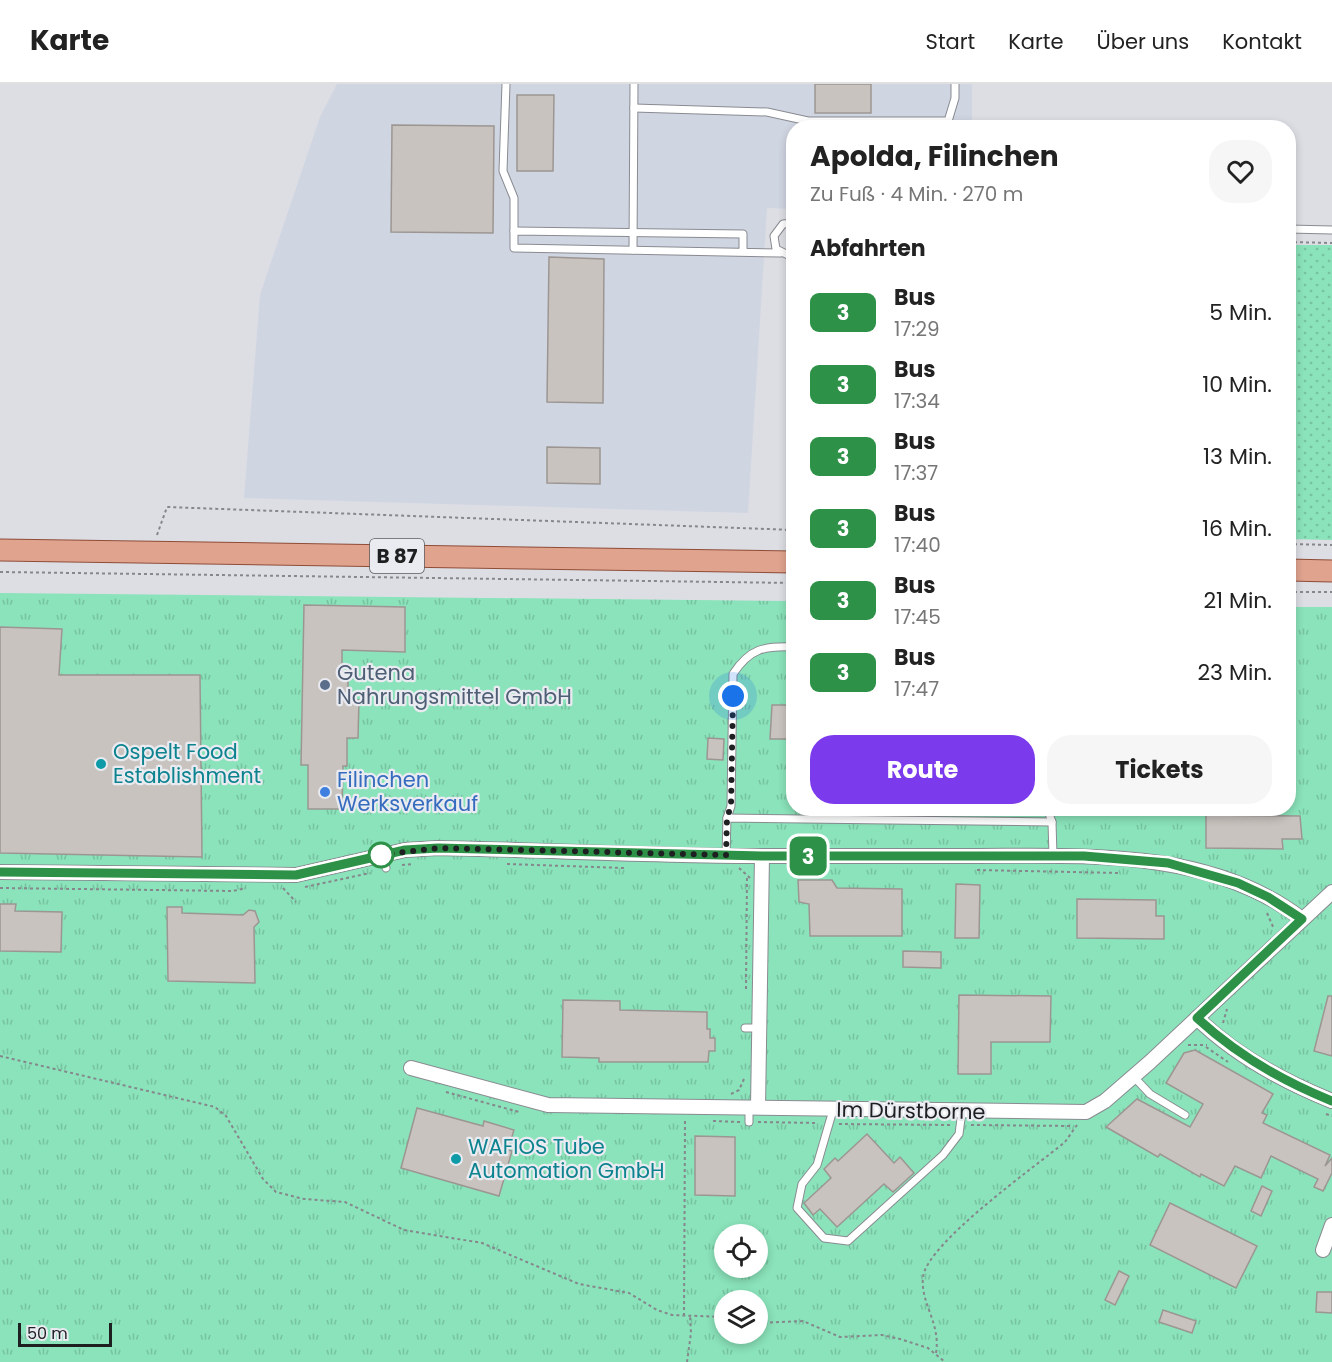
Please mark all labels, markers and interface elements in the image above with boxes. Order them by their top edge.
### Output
text: Karte [30,21,109,60]
text: Start [926,27,975,56]
text: Karte [1008,27,1064,56]
text: Über uns [1097,27,1189,56]
text: Kontakt [1222,27,1302,56]
text: Apolda, Filinchen [810,137,1059,176]
button: heart [1209,140,1272,203]
text: Zu Fuß · 4 Min. · 270 m [810,180,1023,208]
text: Abfahrten [810,233,926,264]
text: Bus [894,282,936,313]
text: 5 Min. [1209,297,1272,328]
text: 3 [837,298,849,327]
text: 17:29 [894,315,940,343]
text: Bus [894,354,936,385]
text: 10 Min. [1202,369,1272,400]
text: 3 [837,370,849,399]
text: 17:34 [894,387,940,415]
text: Bus [894,426,936,457]
text: 13 Min. [1203,441,1272,472]
text: 3 [837,442,849,471]
text: 17:37 [894,459,938,487]
text: Bus [894,498,936,529]
text: 16 Min. [1202,513,1272,544]
text: 3 [837,514,849,543]
text: 17:40 [894,531,941,559]
road number: B 87 [370,539,424,573]
text: Bus [894,570,936,601]
text: 21 Min. [1203,585,1272,616]
text: 3 [837,586,849,615]
text: 17:45 [894,603,941,631]
text: Bus [894,642,936,673]
text: 23 Min. [1197,657,1272,688]
place label: Gutena Nahrungsmittel GmbH [337,658,572,711]
text: 3 [837,658,849,687]
text: 17:47 [894,675,939,703]
marker: Gutena Nahrungsmittel GmbH [318,678,332,692]
your location [718,681,748,711]
button: Route [810,735,1035,804]
button: Tickets [1047,735,1272,804]
place label: Ospelt Food Establishment [113,737,261,790]
marker: Ospelt Food Establishment [94,757,108,771]
place label: Filinchen Werksverkauf [337,765,478,818]
marker: Filinchen Werksverkauf [318,785,332,799]
line badge: 3 [788,836,828,876]
unlabelled marker [368,842,394,868]
text: 3 [802,842,814,871]
street label: Im Dürstborne [836,1095,986,1126]
place label: WAFIOS Tube Automation GmbH [468,1132,665,1185]
marker: WAFIOS Tube Automation GmbH [449,1152,463,1166]
map controls [714,1224,768,1344]
button: locate [714,1224,768,1278]
button: layers [714,1290,768,1344]
scale bar [18,1320,112,1348]
text: 50 m [27,1322,68,1345]

